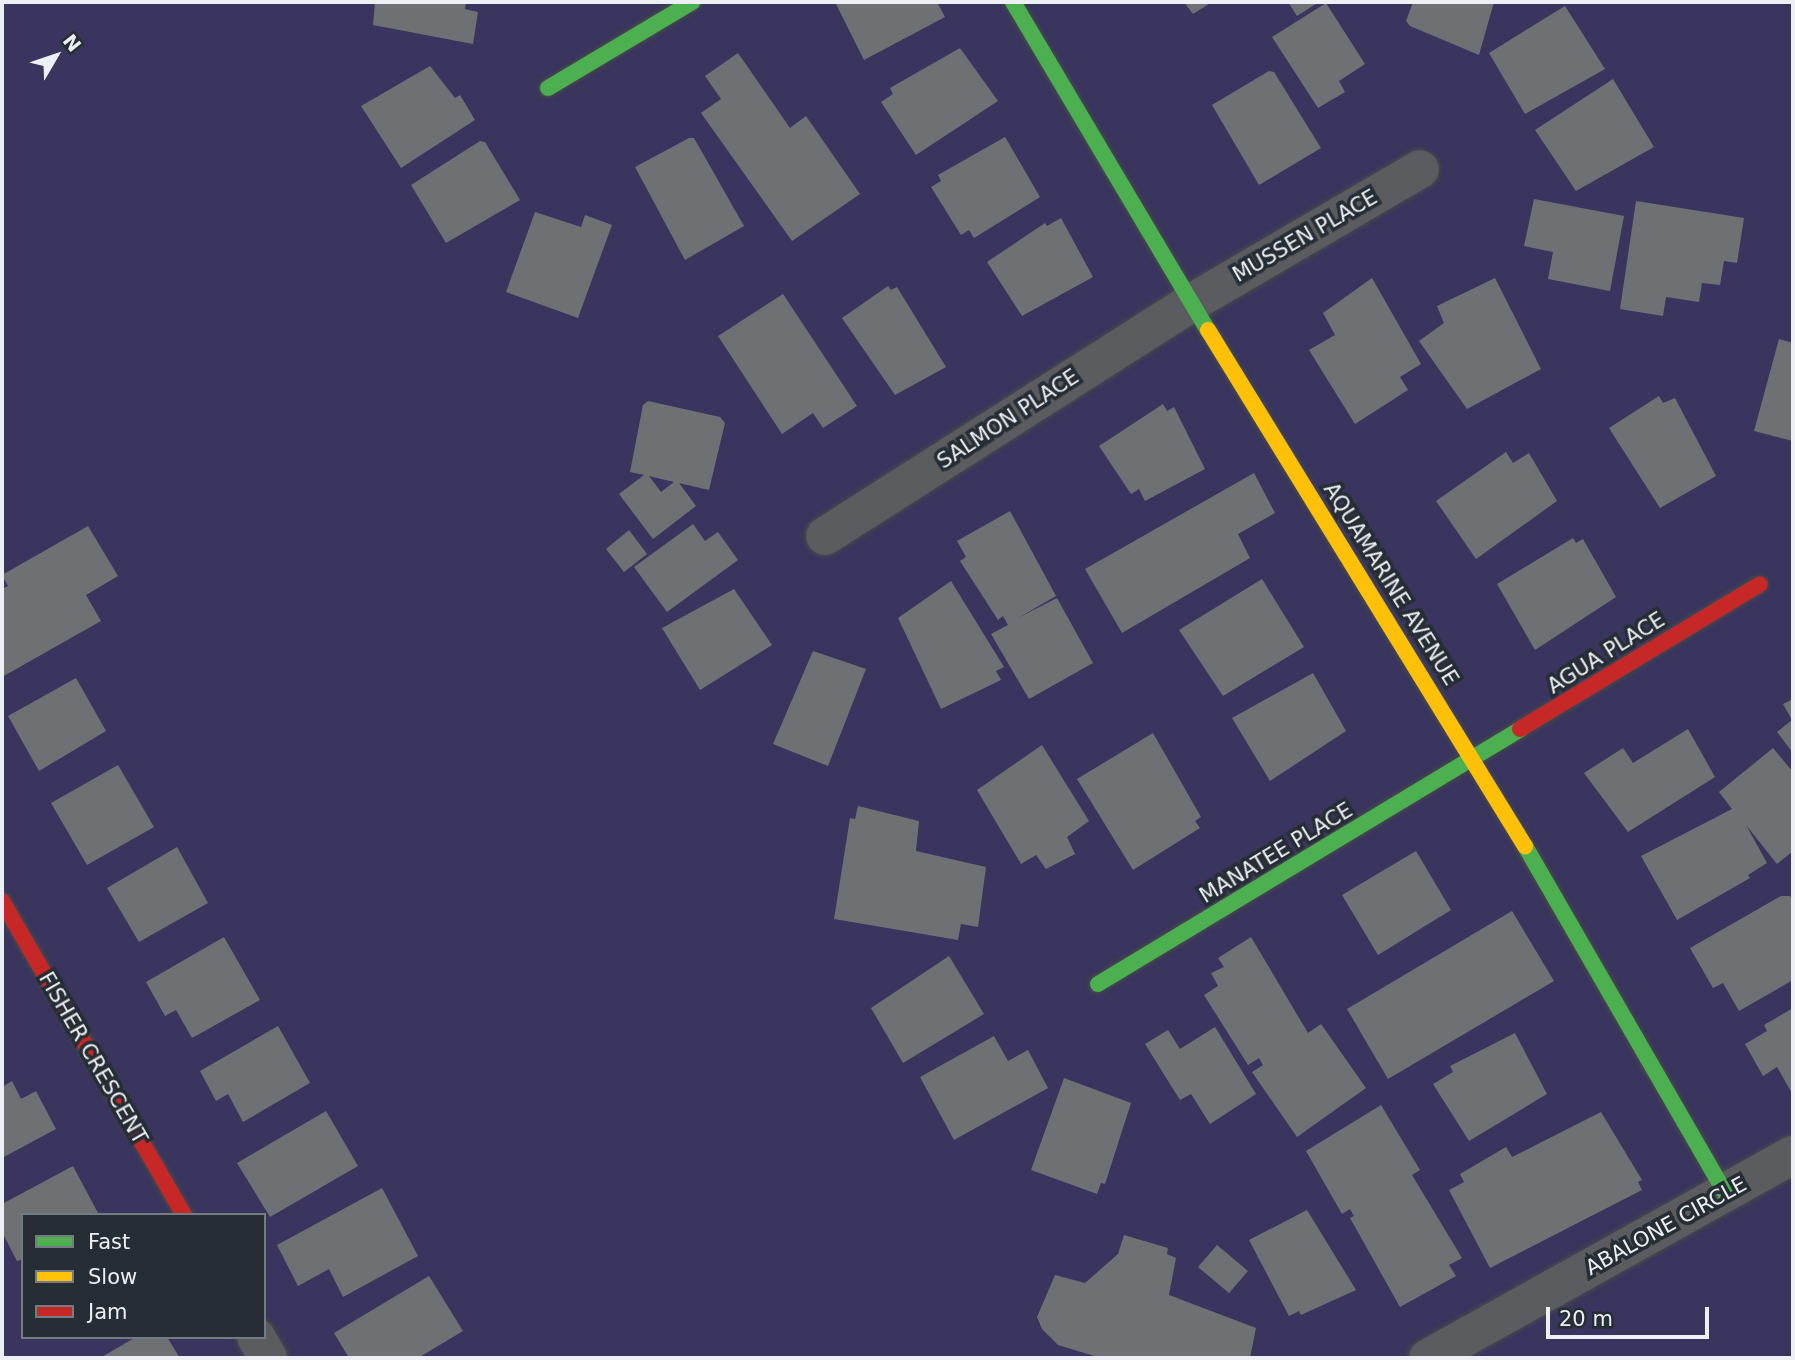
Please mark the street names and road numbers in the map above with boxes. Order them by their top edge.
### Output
street label: MUSSEN PLACE [1228,184,1382,288]
street label: SALMON PLACE [933,364,1083,474]
street label: AQUAMARINE AVENUE [1318,478,1464,690]
street label: AGUA PLACE [1543,607,1669,699]
street label: MANATEE PLACE [1195,797,1357,909]
street label: FISHER CRESCENT [34,968,152,1148]
street label: ABALONE CIRCLE [1581,1171,1751,1281]

